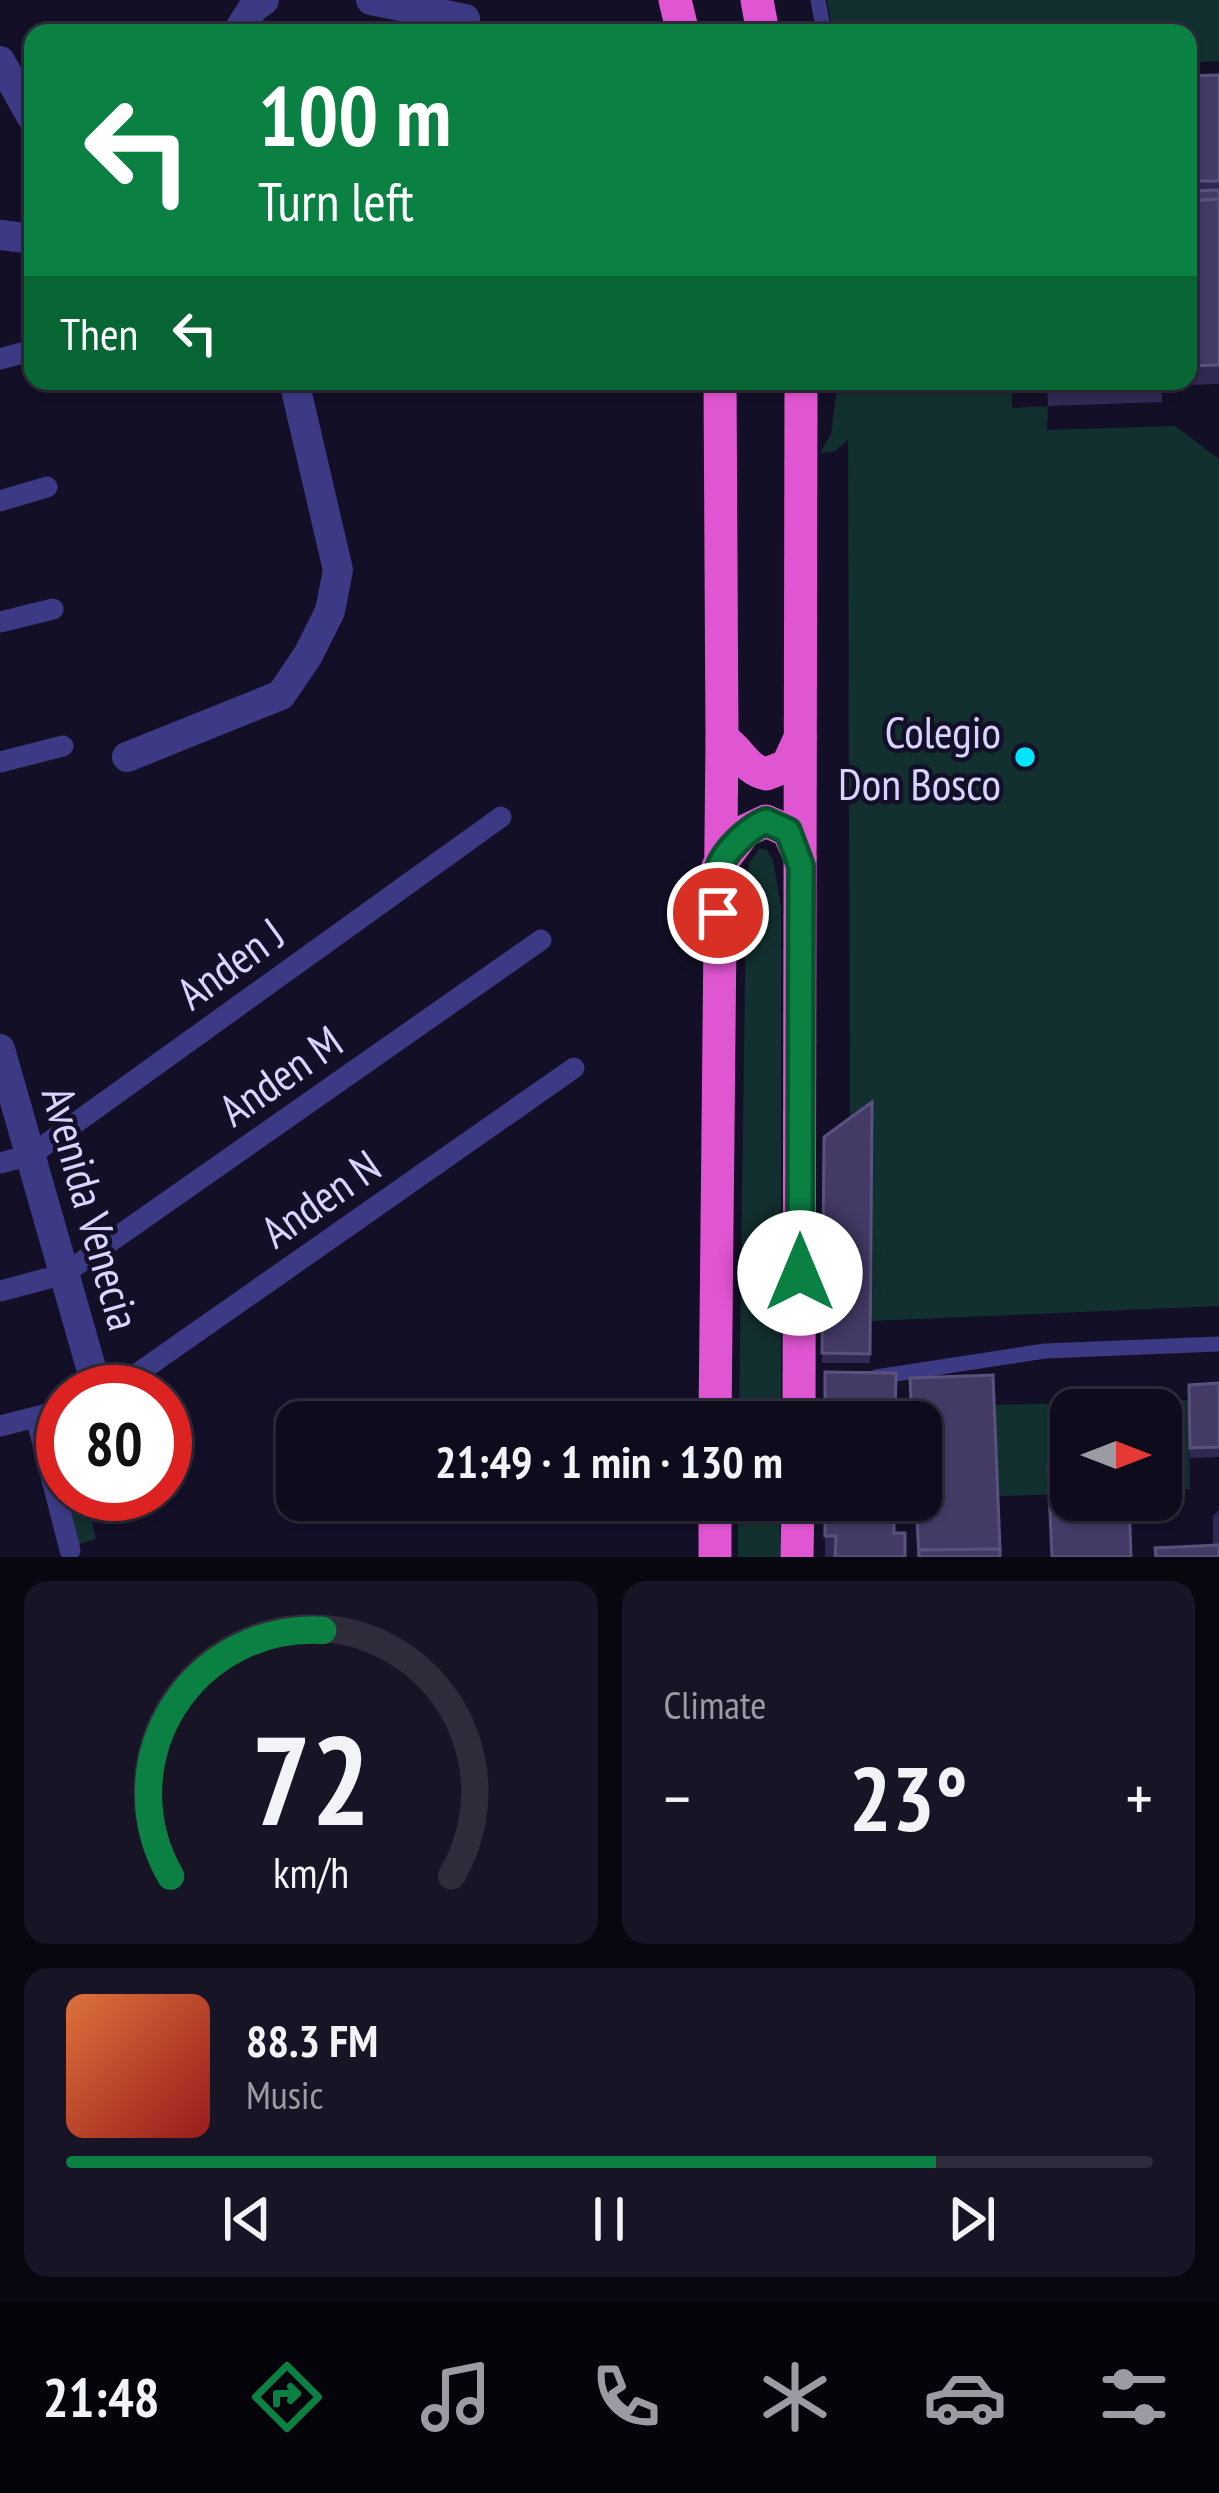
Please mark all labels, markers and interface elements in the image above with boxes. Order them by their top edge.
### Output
text: 100 m [258,60,451,169]
icon: left [60,72,216,228]
text: Turn left [258,166,414,236]
icon: left [162,300,228,366]
text: Then [60,304,138,362]
place label: Colegio Don Bosco [838,702,1001,812]
marker: Colegio Don Bosco [1012,744,1038,770]
pin [667,862,769,964]
icon: arrive [685,880,751,946]
street label: Anden J [165,904,295,1022]
street label: Anden M [207,1012,353,1138]
street label: Avenida Venecia [30,1080,154,1336]
street label: Anden N [249,1136,391,1260]
position arrow [737,1210,863,1336]
speed limit sign: 80 [36,1365,192,1521]
north arrow [1050,1389,1182,1521]
map controls [1050,1389,1182,1521]
text: 21:49 · 1 min · 130 m [435,1432,783,1490]
text: Climate [664,1679,766,1730]
text: 72 [251,1698,370,1859]
text: 23° [849,1739,968,1856]
text: − [664,1755,691,1840]
text: + [1126,1755,1153,1840]
text: km/h [273,1843,349,1899]
text: 88.3 FM [246,2011,378,2069]
text: Music [246,2069,323,2120]
icon: previous [214,2186,280,2252]
icon: pause [576,2186,642,2252]
icon: next [939,2186,1005,2252]
icon: directions [245,2355,329,2439]
icon: music [414,2355,498,2439]
icon: phone [584,2355,668,2439]
icon: climate [753,2355,837,2439]
icon: car [923,2355,1007,2439]
icon: filters [1092,2355,1176,2439]
text: 21:48 [43,2362,160,2432]

